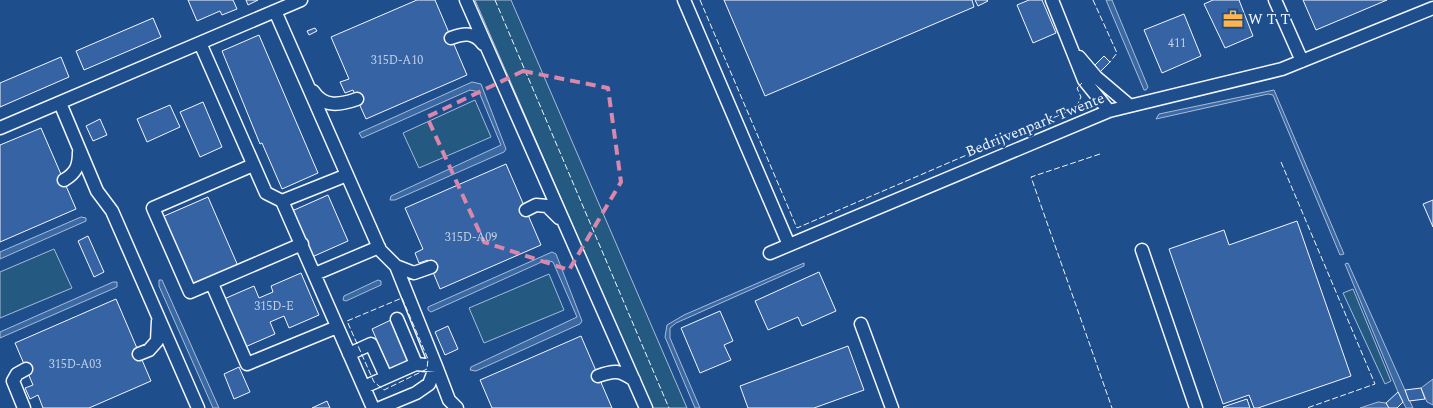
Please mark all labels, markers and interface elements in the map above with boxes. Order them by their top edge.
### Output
office icon: W T T [1222,8,1244,30]
place label: W T T [1248,8,1290,31]
house number: 411 [1168,34,1186,53]
house number: 315D-A10 [371,51,423,70]
street label: Bedrijvenpark Twente [962,87,1108,163]
house number: 315D-A09 [445,228,497,247]
house number: 315D-E [254,297,294,316]
house number: 315D-A03 [49,355,101,374]

